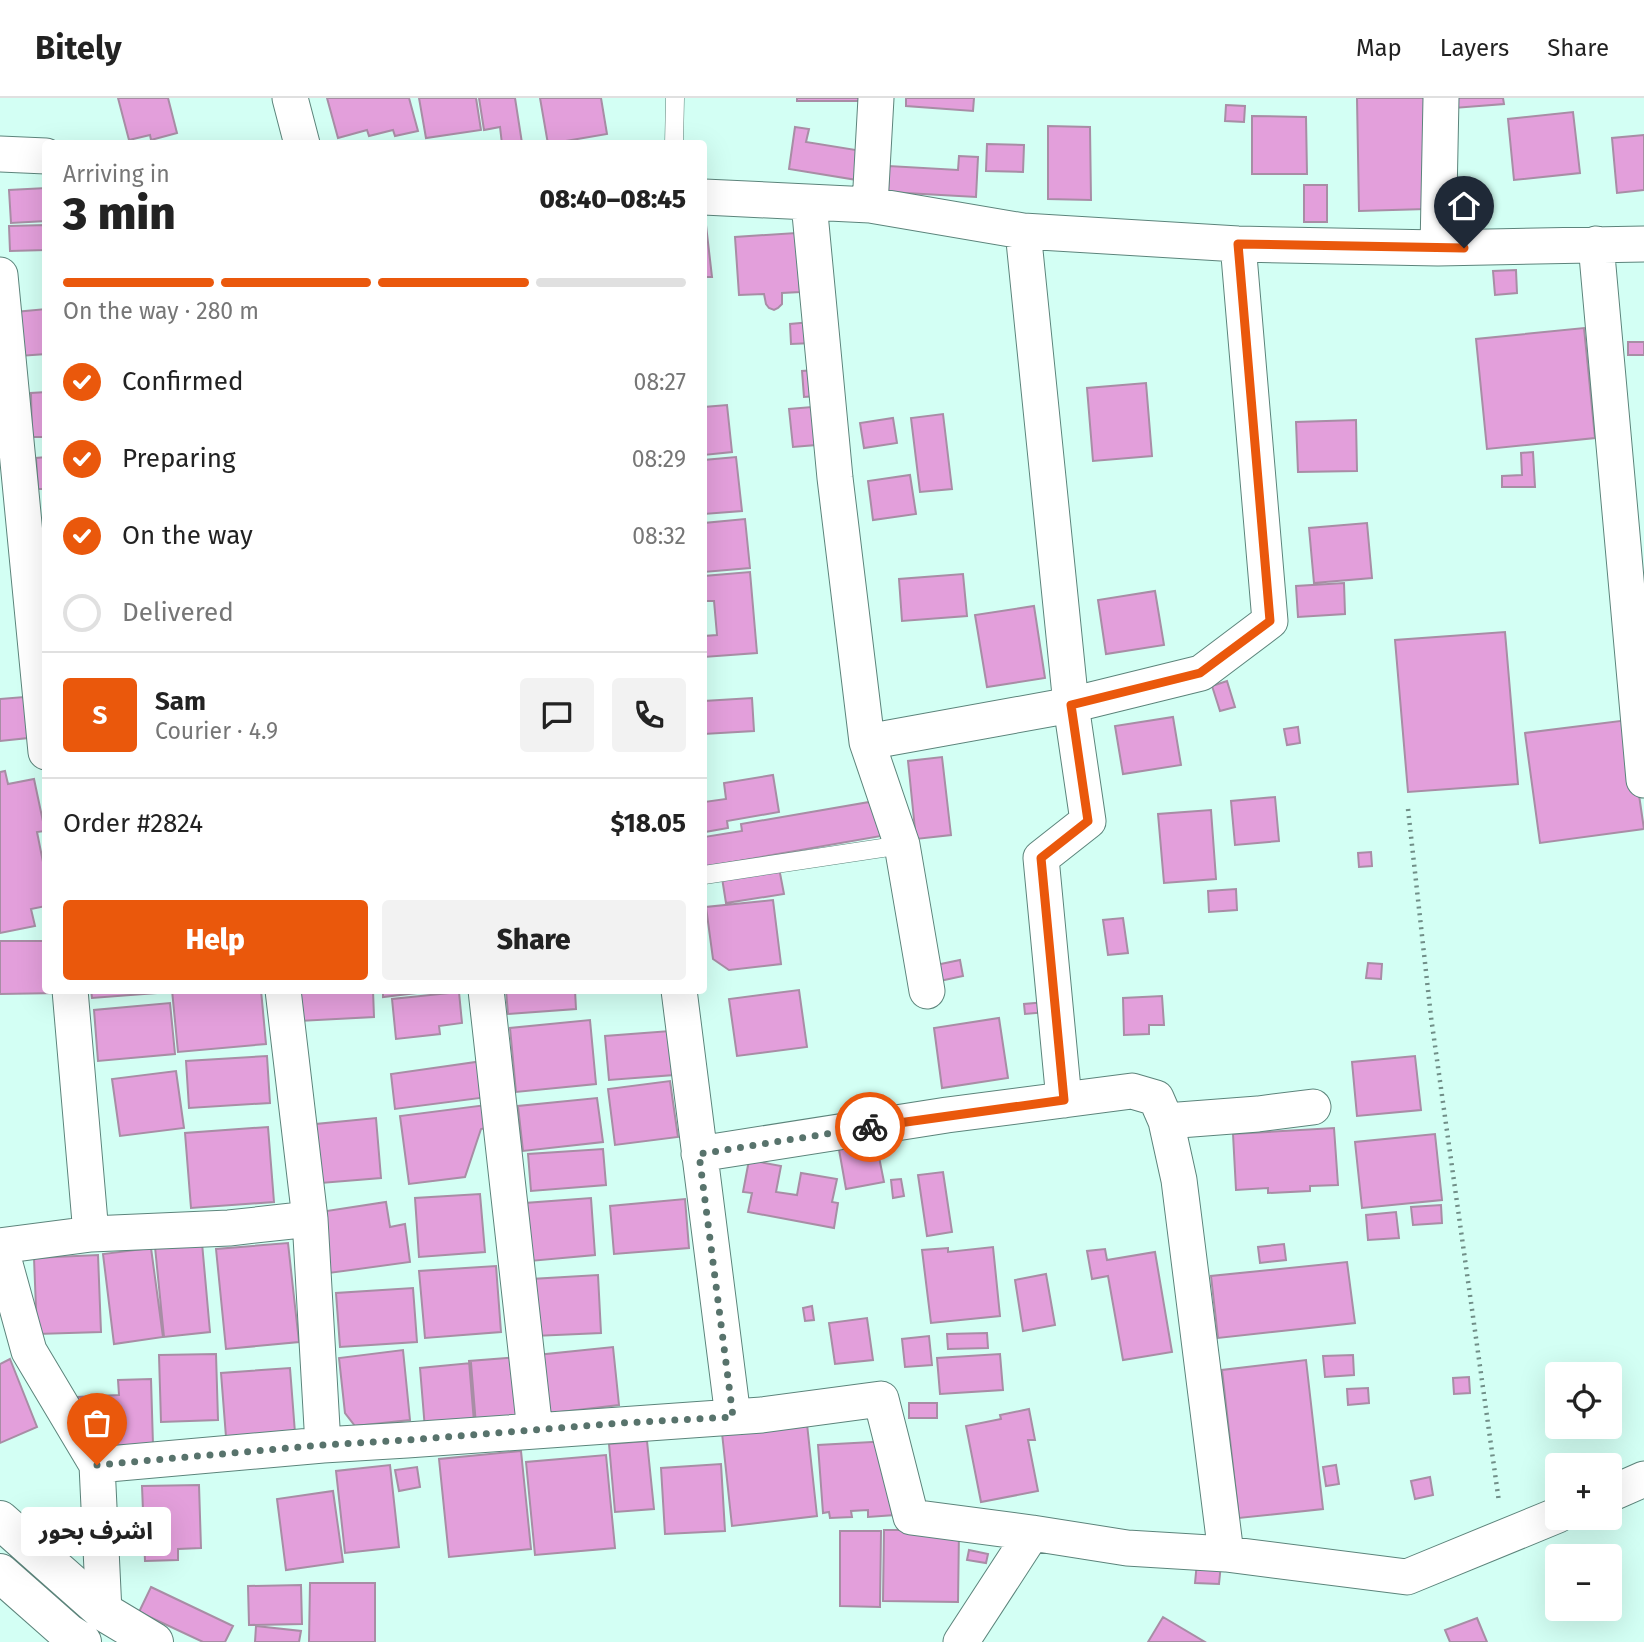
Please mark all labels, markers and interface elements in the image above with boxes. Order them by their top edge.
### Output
text: Bitely [35,28,122,68]
text: Map [1356,34,1402,62]
text: Layers [1440,34,1509,62]
text: Share [1547,34,1609,62]
text: Arriving in [63,160,170,188]
pin [1434,176,1494,248]
text: 08:40–08:45 [539,184,686,215]
text: 3 min [63,186,176,241]
icon: home [1445,187,1483,225]
text: On the way · 280 m [63,297,259,325]
icon: check [63,363,101,401]
text: Confirmed [122,366,243,397]
text: 08:27 [634,368,686,396]
icon: check [63,440,101,478]
text: Preparing [122,443,235,474]
text: 08:29 [632,445,686,473]
icon: check [63,517,101,555]
text: On the way [122,520,253,551]
text: 08:32 [632,522,686,550]
text: Delivered [122,597,234,628]
button: chat [520,678,594,752]
button: phone [612,678,686,752]
text: Sam [155,686,206,717]
text: S [93,700,107,731]
text: Courier · 4.9 [155,717,278,745]
text: Order #2824 [63,808,203,839]
text: $18.05 [610,808,686,839]
button: Help [63,900,368,980]
button: Share [382,900,686,980]
courier [835,1092,905,1162]
icon: bike [851,1108,889,1146]
map controls [1545,1362,1622,1621]
button: locate [1545,1362,1622,1439]
pin [67,1393,127,1465]
icon: bag [78,1404,116,1442]
button: + [1545,1453,1622,1530]
callout: اشرف بحور [22,1507,172,1556]
text: اشرف بحور [39,1517,153,1545]
button: − [1545,1544,1622,1621]

